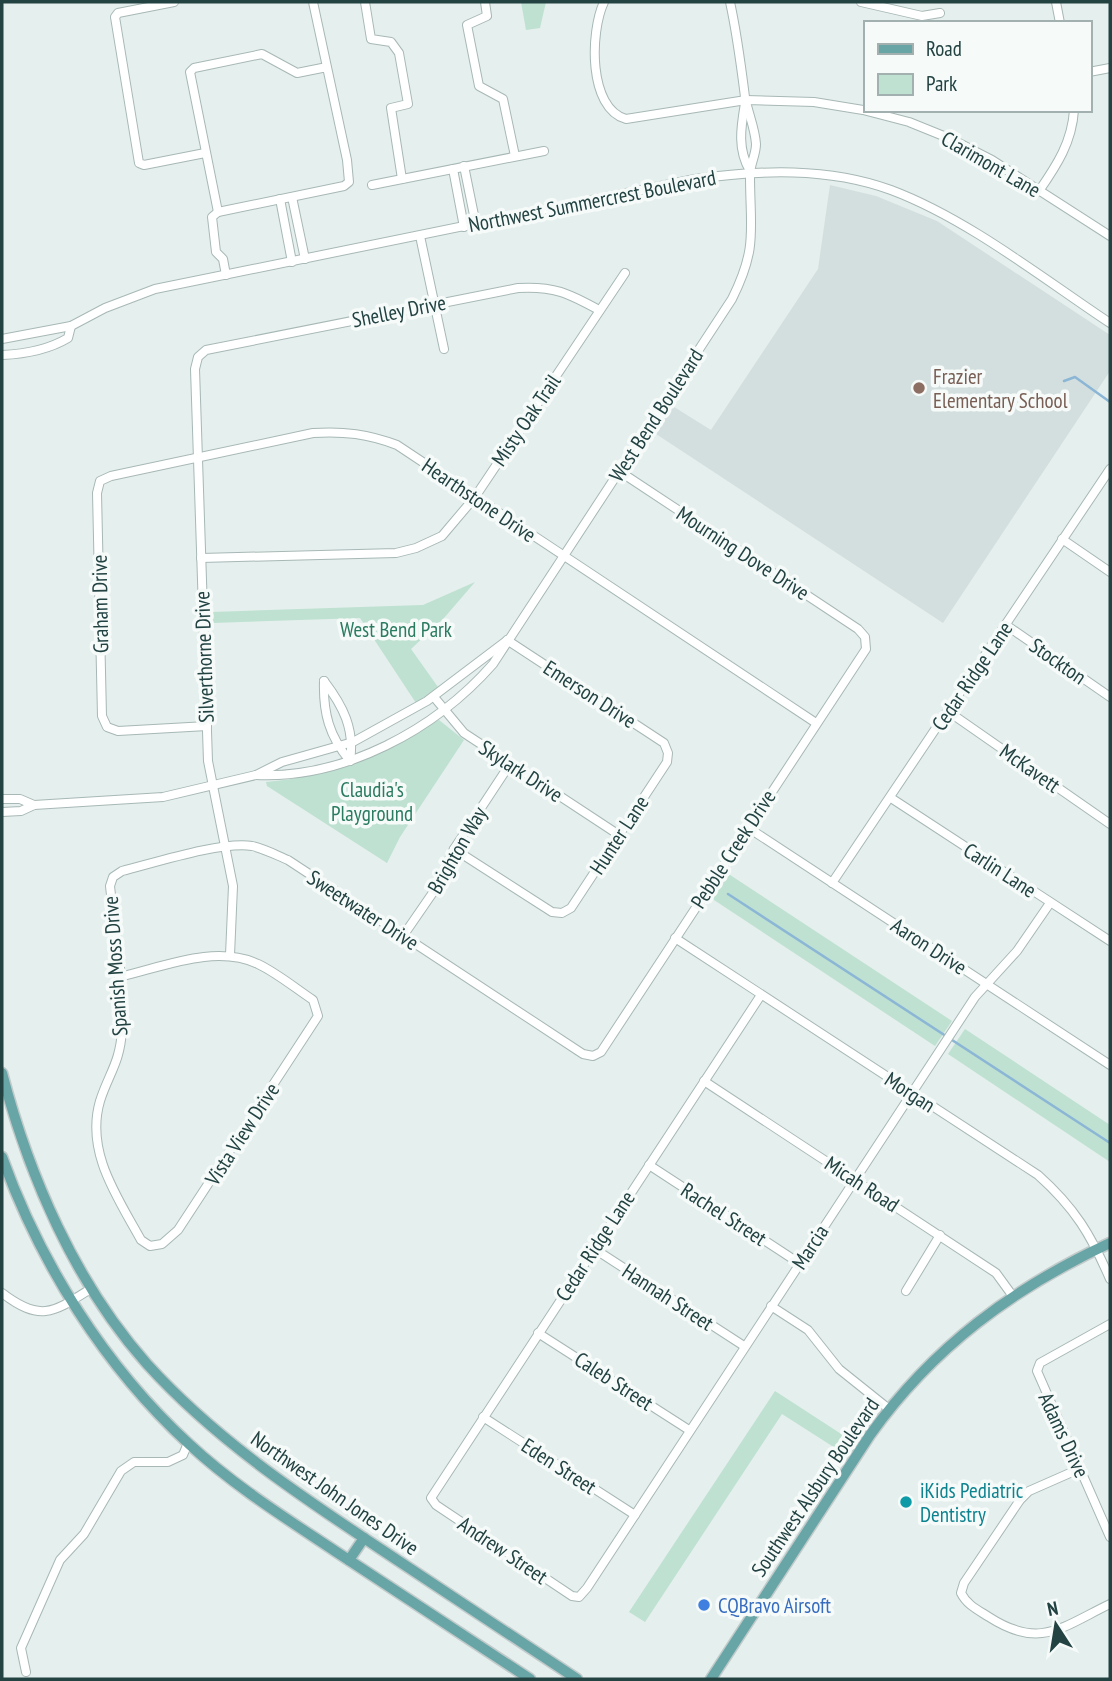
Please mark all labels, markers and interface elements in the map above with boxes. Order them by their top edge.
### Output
legend [864,21,1091,112]
text: Road [926,35,962,62]
text: Park [926,70,957,97]
street label: Clarimont Lane [937,125,1045,203]
street label: Northwest Summercrest Boulevard [466,164,718,238]
street label: Shelley Drive [350,289,448,333]
street label: West Bend Boulevard [603,343,709,487]
place label: Frazier Elementary School [933,363,1068,414]
street label: Misty Oak Trail [485,369,567,471]
marker: Frazier Elementary School [911,380,927,396]
street label: Hearthstone Drive [417,452,541,548]
street label: Mourning Dove Drive [671,500,815,606]
street label: Graham Drive [86,555,114,653]
street label: Silverthorne Drive [188,591,220,723]
park label: West Bend Park [340,616,452,643]
street label: Cedar Ridge Lane [926,616,1018,736]
street label: Stockton [1024,632,1092,690]
street label: Emerson Drive [539,654,641,734]
street label: Skylark Drive [474,734,568,808]
street label: McKavett [995,738,1066,799]
park label: Claudia's Playground [331,776,413,827]
street label: Pebble Creek Drive [685,784,781,914]
street label: Hunter Lane [583,790,655,880]
street label: Brighton Way [421,802,493,898]
street label: Carlin Lane [959,837,1041,903]
street label: Sweetwater Drive [302,864,424,956]
street label: Spanish Moss Drive [97,895,133,1037]
street label: Aaron Drive [886,912,972,980]
street label: Morgan [880,1066,940,1118]
street label: Vista View Drive [198,1078,285,1191]
street label: Micah Road [820,1150,904,1218]
street label: Rachel Street [676,1176,772,1252]
street label: Cedar Ridge Lane [549,1186,641,1306]
street label: Marcia [786,1220,834,1274]
street label: Hannah Street [617,1257,719,1337]
street label: Caleb Street [570,1346,659,1416]
street label: Adams Drive [1033,1388,1095,1482]
street label: Southwest Alsbury Boulevard [745,1392,885,1582]
street label: Northwest John Jones Drive [246,1425,424,1561]
street label: Eden Street [516,1432,602,1500]
place label: iKids Pediatric Dentistry [920,1477,1024,1528]
marker: iKids Pediatric Dentistry [898,1494,914,1510]
street label: Andrew Street [453,1510,553,1590]
north arrow [1021,1590,1091,1660]
place label: CQBravo Airsoft [718,1592,831,1619]
text: N [1045,1596,1060,1621]
marker: CQBravo Airsoft [696,1597,712,1613]

